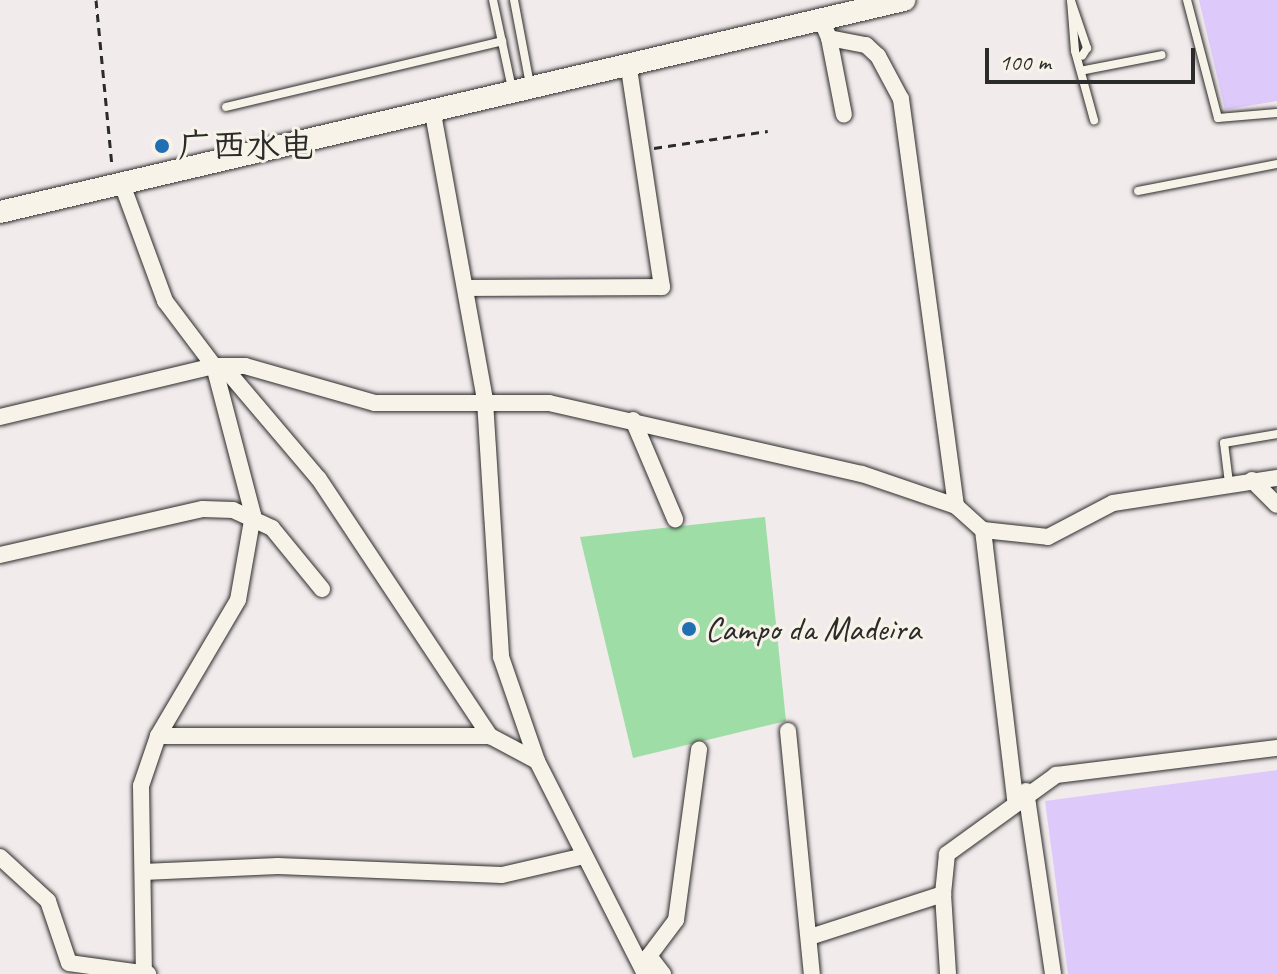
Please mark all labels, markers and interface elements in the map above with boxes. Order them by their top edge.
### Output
scale bar [989,32,1199,82]
text: 100 m [999,47,1051,77]
place label: 广西水电 [178,126,314,166]
marker: 广西水电 [153,137,171,155]
place label: Campo da Madeira [705,609,922,649]
marker: Campo da Madeira [680,620,698,638]

